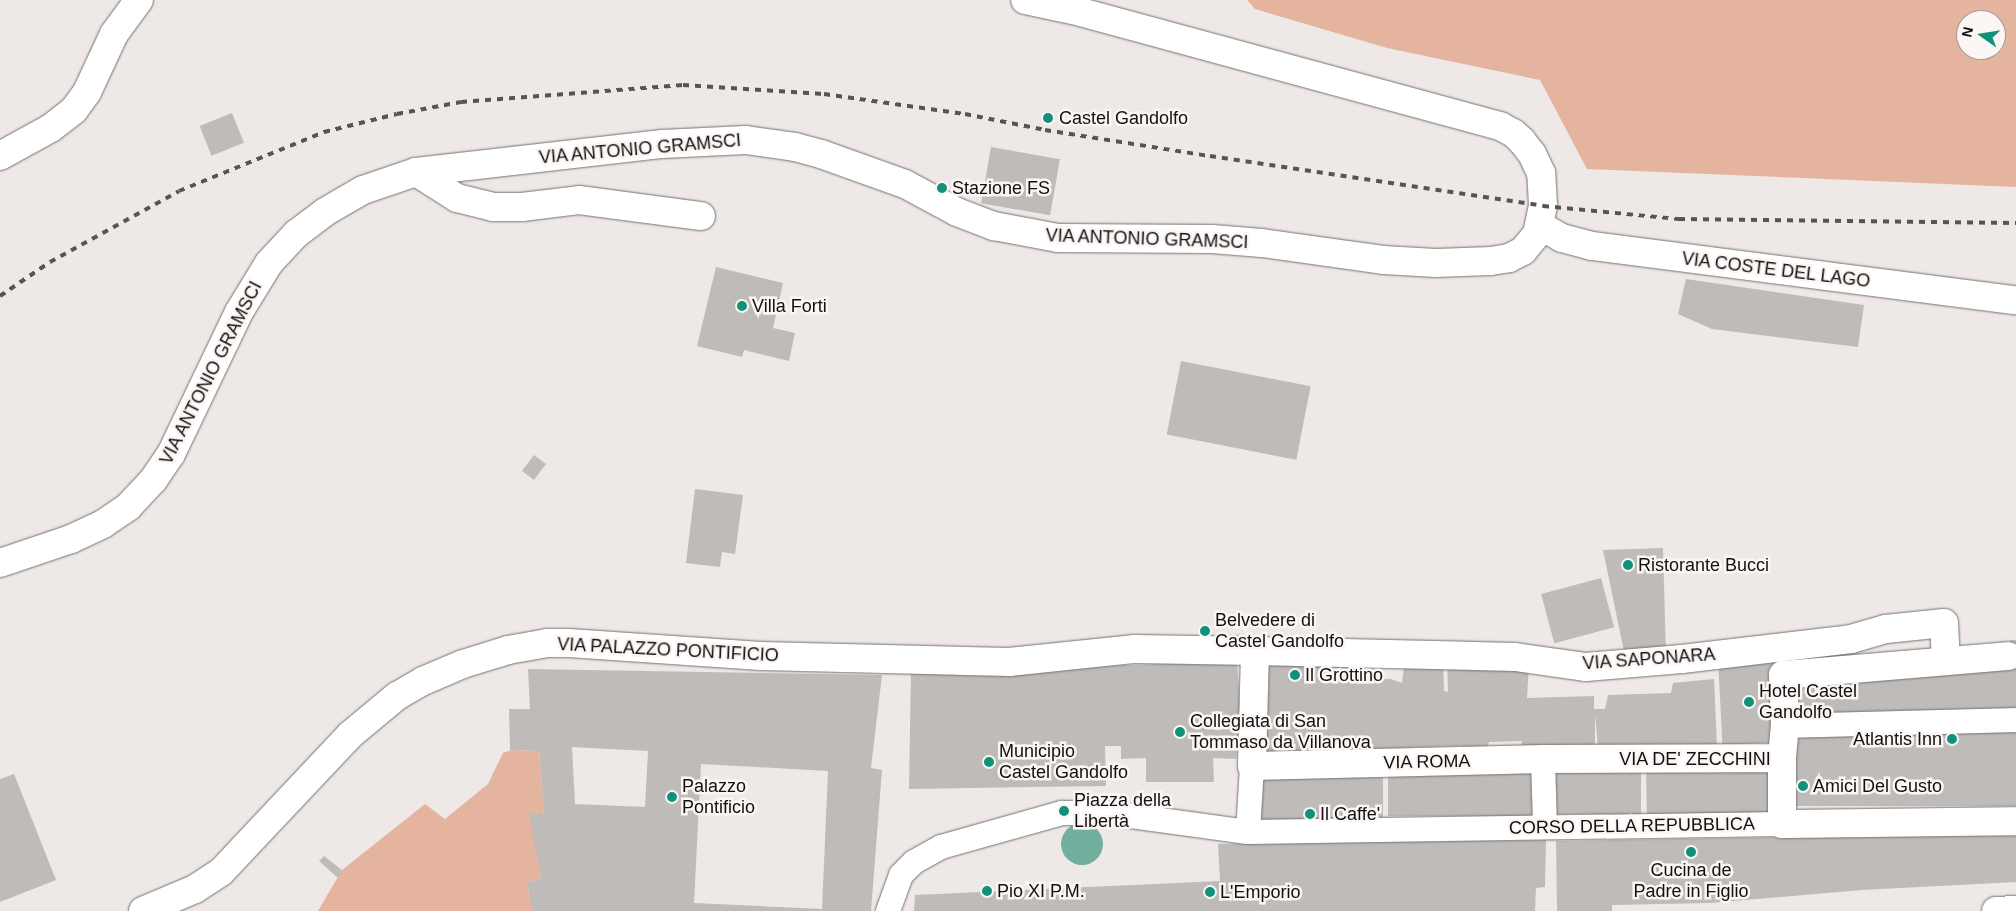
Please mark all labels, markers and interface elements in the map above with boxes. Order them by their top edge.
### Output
north arrow [1956,10,2006,60]
text: N [1958,25,1976,39]
place label: Castel Gandolfo [1059,107,1188,129]
marker: Castel Gandolfo [1041,111,1055,125]
street label: VIA ANTONIO GRAMSCI [537,129,743,169]
place label: Stazione FS [952,177,1050,199]
marker: Stazione FS [936,182,948,194]
street label: VIA ANTONIO GRAMSCI [1044,225,1250,253]
street label: VIA COSTE DEL LAGO [1680,248,1872,292]
street label: VIA ANTONIO GRAMSCI [155,277,267,469]
place label: Villa Forti [752,295,827,317]
marker: Villa Forti [736,300,748,312]
place label: Ristorante Bucci [1638,554,1769,576]
marker: Ristorante Bucci [1622,559,1634,571]
place label: Belvedere di Castel Gandolfo [1215,610,1344,652]
marker: Belvedere di Castel Gandolfo [1199,625,1211,637]
street label: VIA PALAZZO PONTIFICIO [556,633,780,667]
street label: VIA SAPONARA [1581,644,1717,674]
place label: Il Grottino [1305,664,1383,686]
marker: Il Grottino [1289,669,1301,681]
place label: Hotel Castel Gandolfo [1759,681,1857,724]
marker: Hotel Castel Gandolfo [1743,696,1755,708]
place label: Collegiata di San Tommaso da Villanova [1190,711,1371,754]
marker: Collegiata di San Tommaso da Villanova [1174,726,1186,738]
place label: Atlantis Inn [1853,728,1942,750]
marker: Atlantis Inn [1946,733,1958,745]
place label: Municipio Castel Gandolfo [999,741,1128,784]
street label: VIA DE' ZECCHINI [1619,748,1771,770]
street label: VIA ROMA [1383,750,1471,774]
marker: Municipio Castel Gandolfo [983,756,995,768]
place label: Amici Del Gusto [1813,775,1942,797]
place label: Palazzo Pontificio [682,776,755,819]
marker: Amici Del Gusto [1797,780,1809,792]
place label: Piazza della Libertà [1074,790,1171,832]
marker: Palazzo Pontificio [666,791,678,803]
place label: Il Caffe' [1320,803,1380,825]
marker: Piazza della Libertà [1058,805,1070,817]
marker: Il Caffe' [1304,808,1316,820]
street label: CORSO DELLA REPUBBLICA [1508,813,1756,839]
marker: Cucina de Padre in Figlio [1685,846,1697,858]
place label: Cucina de Padre in Figlio [1633,860,1749,902]
place label: Pio XI P.M. [997,880,1085,902]
place label: L'Emporio [1220,881,1300,903]
marker: Pio XI P.M. [981,885,993,897]
marker: L'Emporio [1204,886,1216,898]

